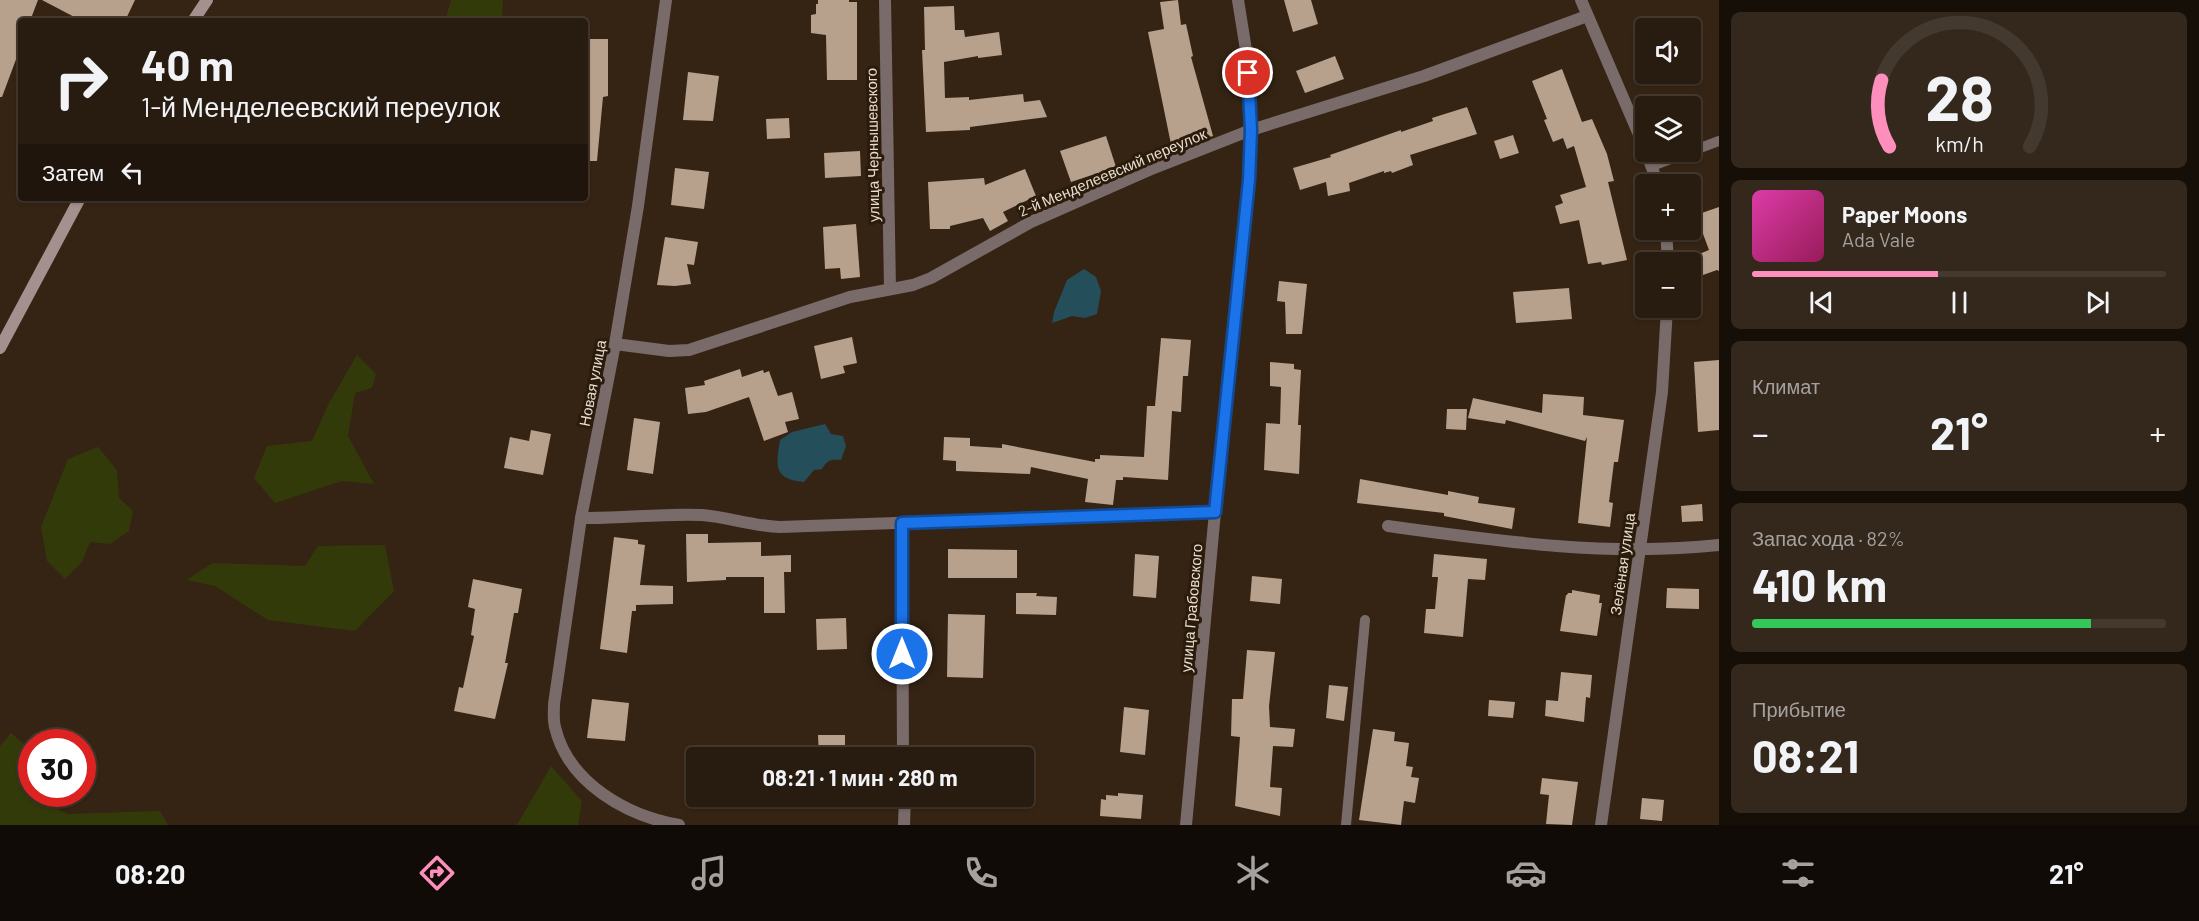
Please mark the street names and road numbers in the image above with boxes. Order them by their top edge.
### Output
street label: улица Чернышевского [862,68,882,222]
street label: 2-й Менделеевский переулок [1015,124,1209,220]
street label: Новая улица [575,338,609,428]
street label: Зелёная улица [1606,511,1638,616]
street label: улица Грабовского [1176,543,1206,673]

